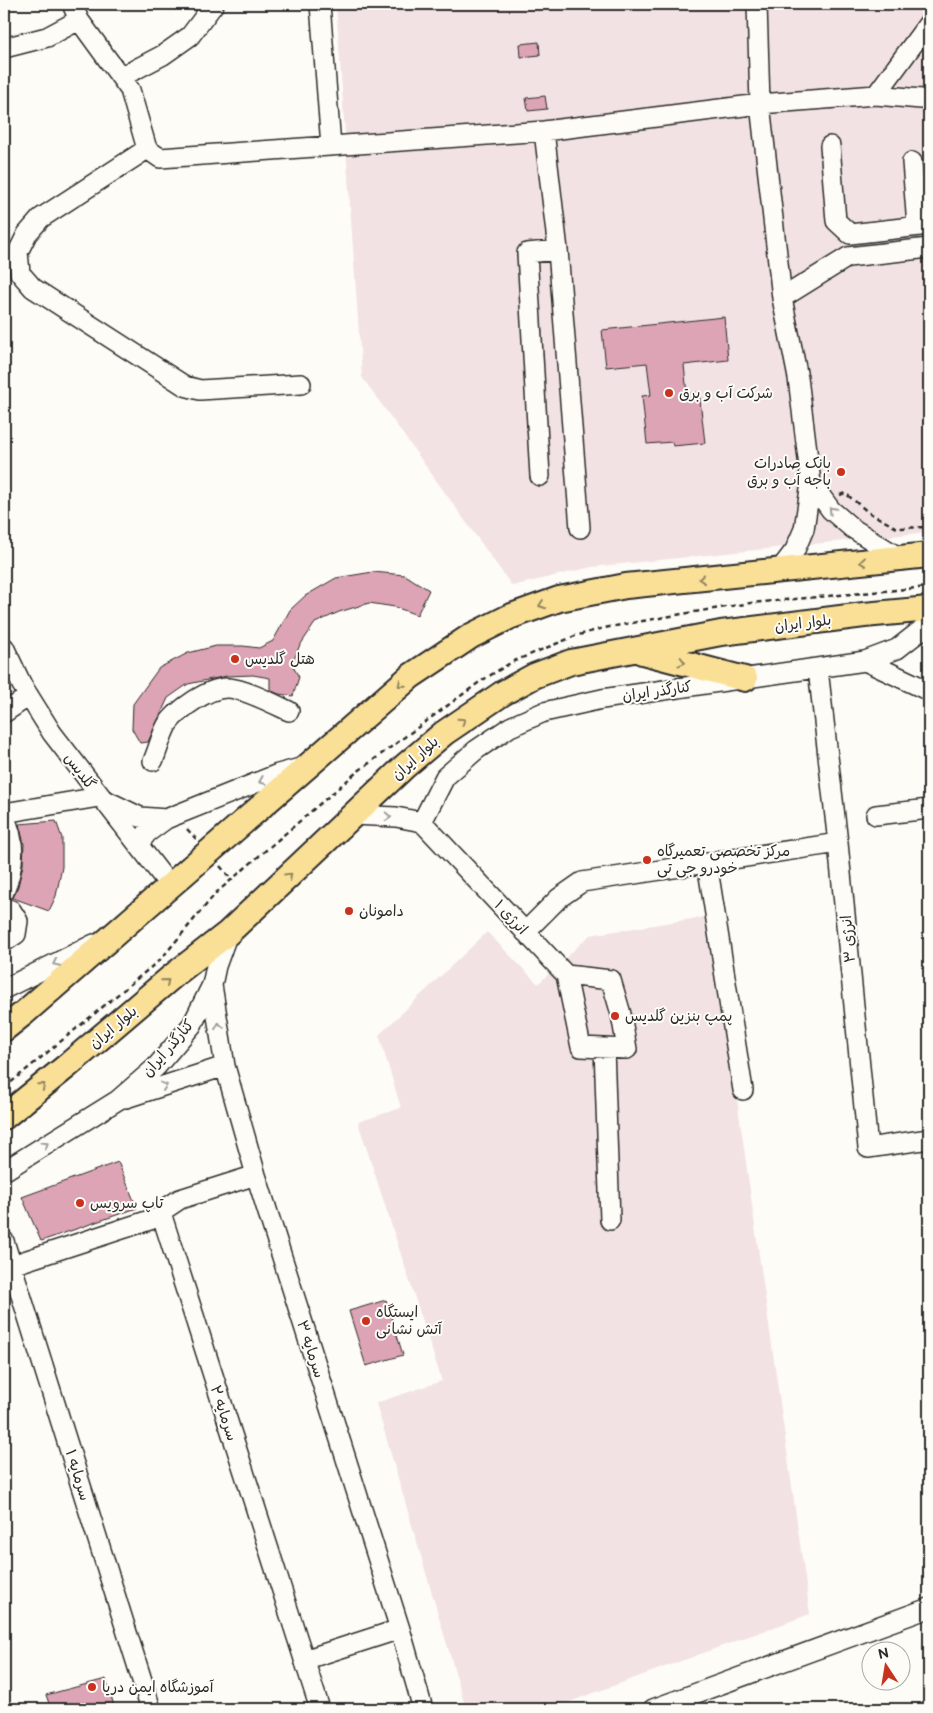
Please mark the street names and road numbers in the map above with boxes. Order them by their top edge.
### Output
street label: بلوار ایران [774,611,832,636]
street label: کنارگذر ایران [621,677,693,706]
street label: بلوار ایران [388,732,443,784]
street label: گلدیس [60,749,99,793]
street label: انرژی ۱ [490,896,532,939]
street label: انرژی ۳ [837,914,860,964]
street label: بلوار ایران [85,1002,141,1053]
street label: کنارگذر ایران [138,1016,198,1081]
street label: سرمایه ۳ [292,1318,329,1380]
street label: سرمایه ۲ [206,1383,241,1443]
street label: سرمایه ۱ [61,1447,94,1503]

